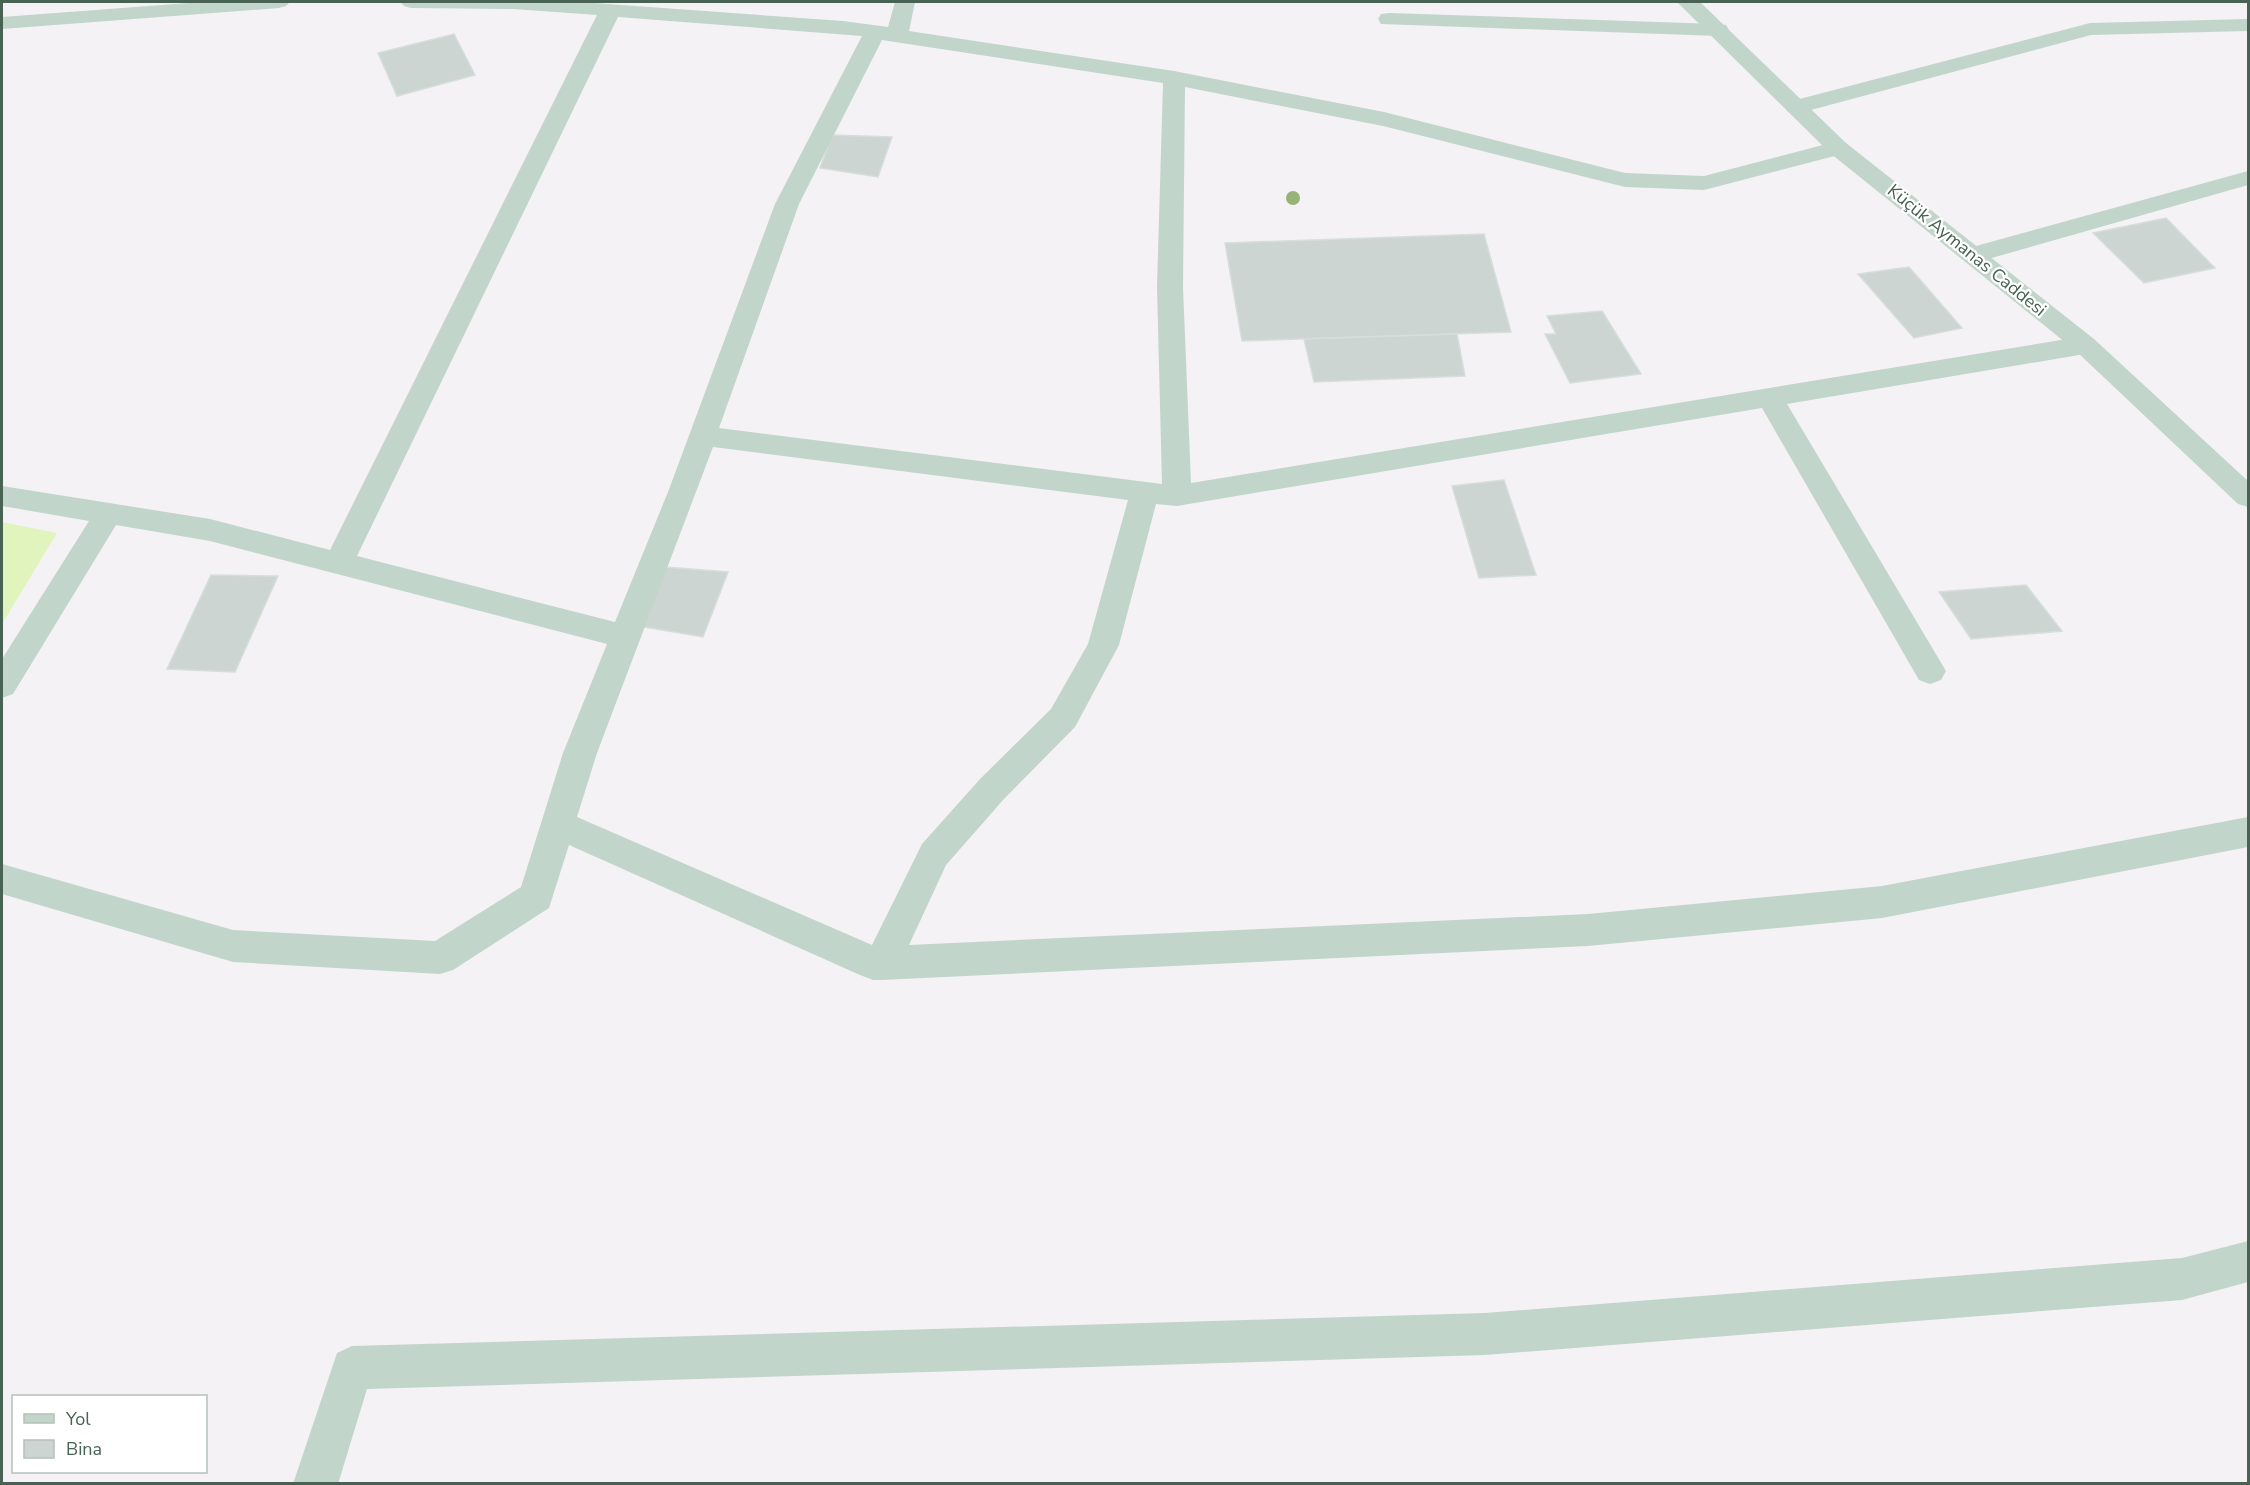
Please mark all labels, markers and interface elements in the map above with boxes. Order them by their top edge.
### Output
street label: Küçük Aymanas Caddesi [1883,178,2051,322]
legend [12,1395,207,1473]
text: Yol [65,1407,91,1431]
text: Bina [66,1437,102,1461]

